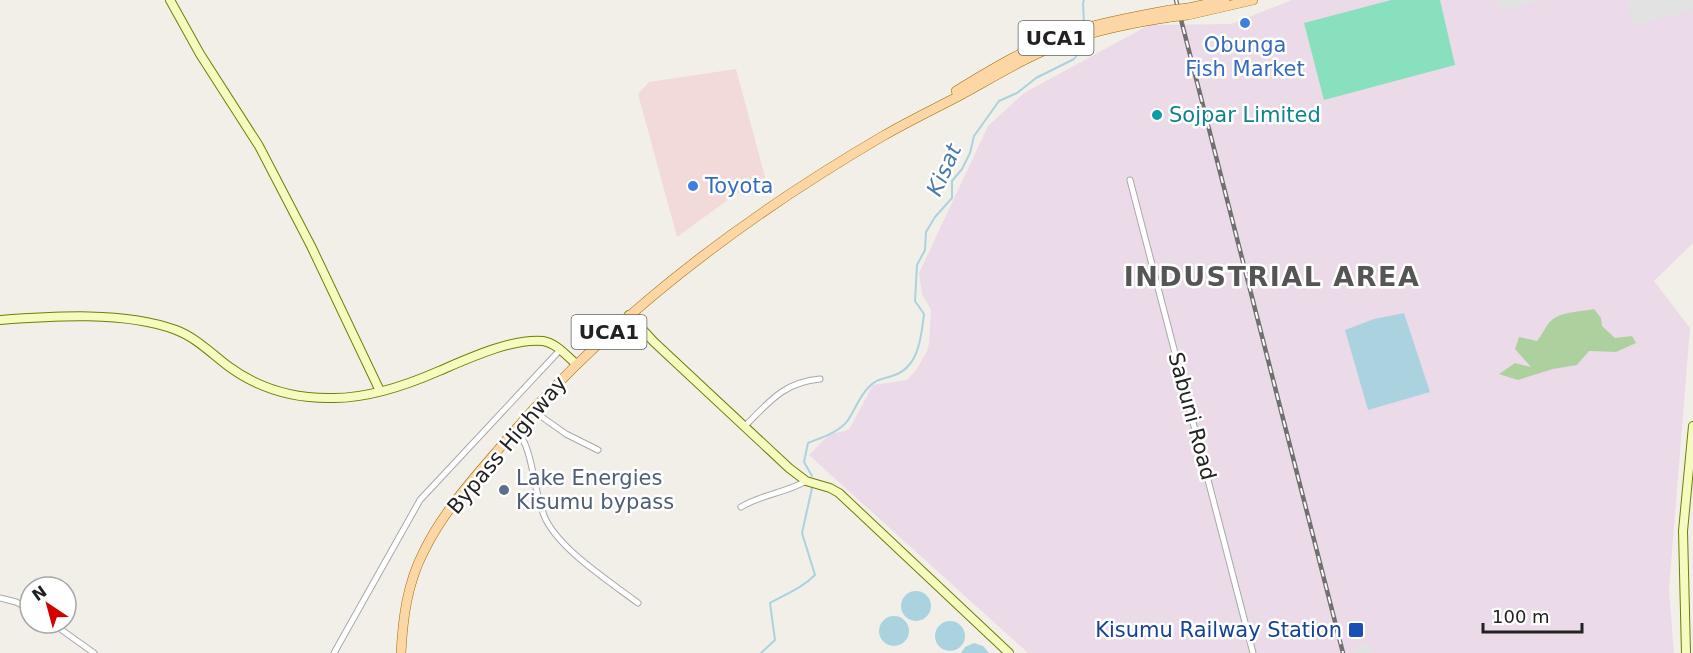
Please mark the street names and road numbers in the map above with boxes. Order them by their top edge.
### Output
road number: UCA1 [1018,21,1094,55]
road number: UCA1 [572,315,646,349]
street label: Sabuni Road [1163,349,1221,483]
street label: Bypass Highway [442,371,572,519]

